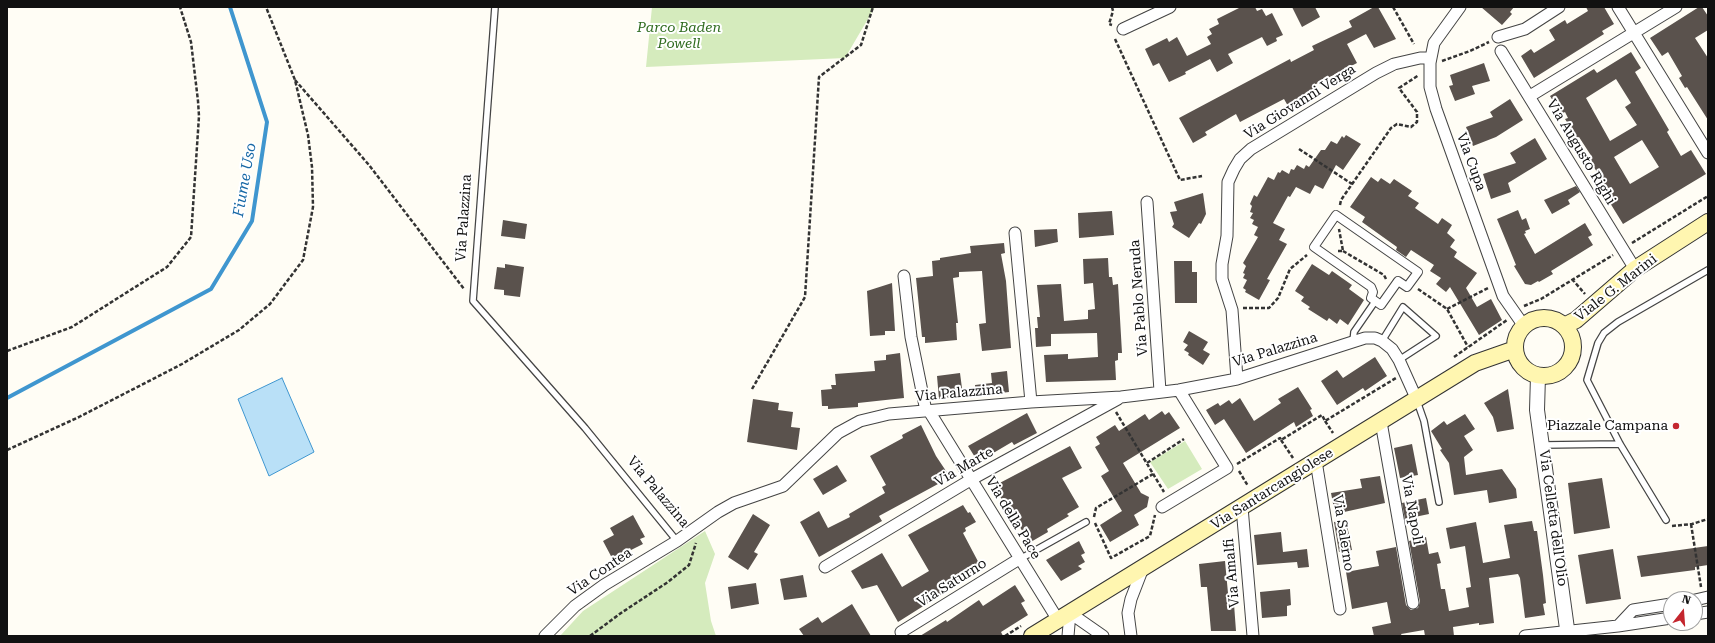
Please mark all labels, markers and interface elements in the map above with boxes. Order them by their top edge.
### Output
park label: Parco Baden Powell [637,20,721,52]
street label: Via Giovanni Verga [1241,61,1359,143]
street label: Via Augusto Righi [1543,96,1619,208]
street label: Via Cupa [1453,131,1489,193]
water label: Fiume Uso [230,142,260,218]
street label: Via Palazzina [453,174,475,262]
street label: Via Pablo Neruda [1127,239,1151,357]
street label: Viale G. Marini [1572,251,1660,325]
street label: Via Palazzina [1231,329,1319,371]
street label: Via Palazzina [915,381,1003,405]
place label: Piazzale Campana [1547,418,1668,434]
marker: Piazzale Campana [1671,421,1681,431]
street label: Via Marte [932,443,996,491]
street label: Via Santarcangiolese [1208,445,1336,533]
street label: Via Celletta dell'Olio [1535,449,1571,587]
street label: Via Palazzina [623,453,693,531]
street label: Via della Pace [982,474,1044,562]
street label: Via Napoli [1398,474,1426,546]
street label: Via Salerno [1329,494,1357,572]
street label: Via Amalfi [1221,538,1243,608]
street label: Via Contea [565,545,635,599]
street label: Via Saturno [914,555,990,611]
north arrow [1663,591,1703,631]
text: N [1680,593,1692,607]

